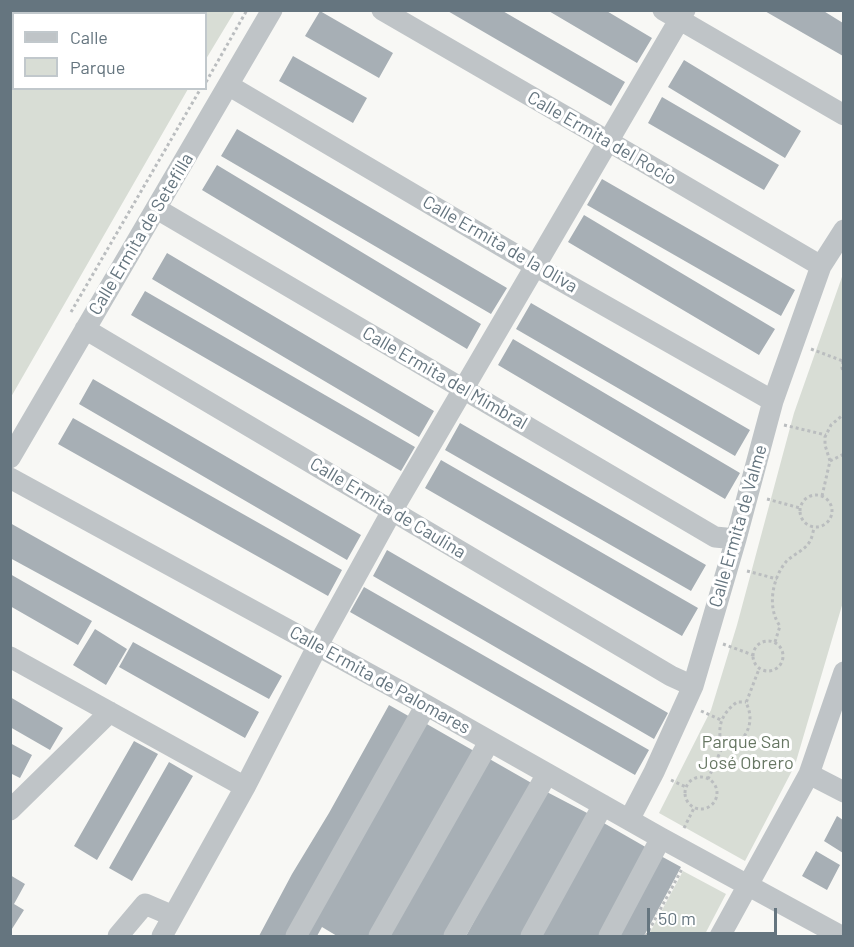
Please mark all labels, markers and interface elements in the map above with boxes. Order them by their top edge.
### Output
legend [12,12,207,90]
text: Calle [70,26,108,48]
text: Parque [70,56,125,78]
street label: Calle Ermita del Rocío [524,86,680,190]
street label: Calle Ermita de Setefilla [84,149,198,319]
street label: Calle Ermita de la Oliva [419,191,581,297]
street label: Calle Ermita del Mimbral [359,322,531,434]
street label: Calle Ermita de Valme [704,442,772,610]
street label: Calle Ermita de Caulina [306,453,470,563]
street label: Calle Ermita de Palomares [286,621,474,739]
park label: Parque San José Obrero [698,731,794,774]
scale bar [650,896,780,934]
text: 50 m [658,907,696,929]

